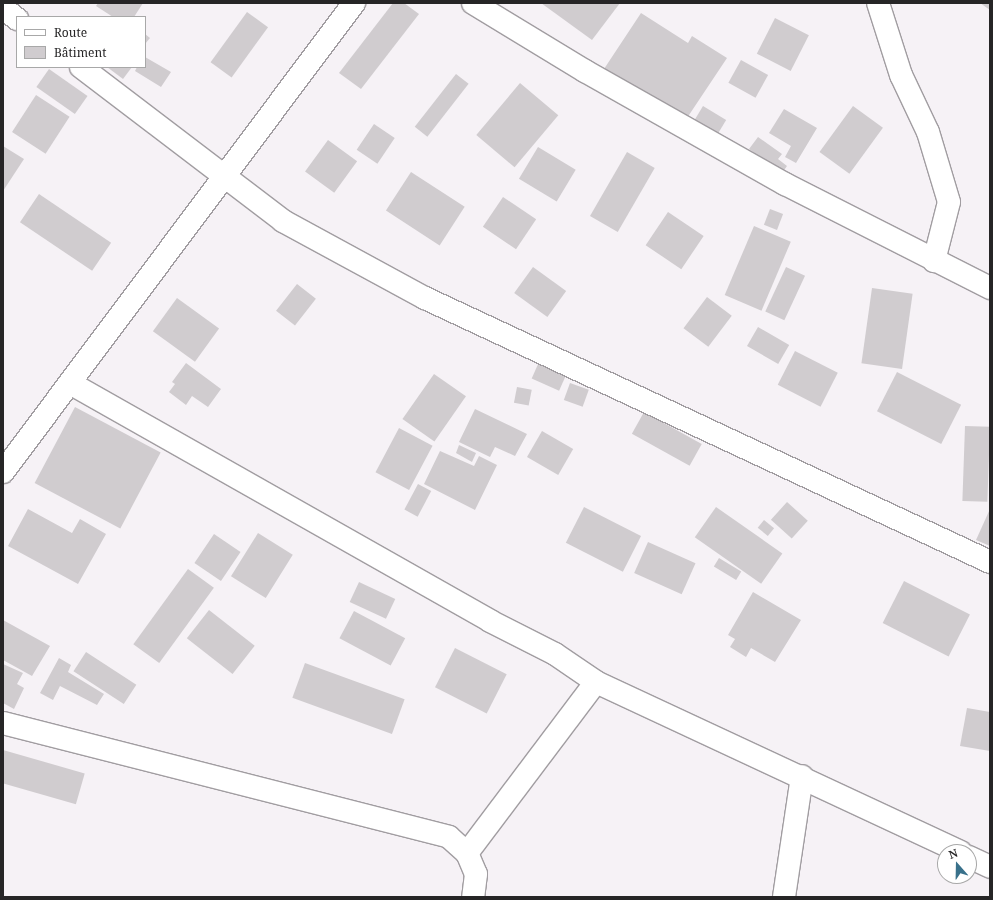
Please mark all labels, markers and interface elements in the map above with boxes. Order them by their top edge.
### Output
legend [16,16,146,68]
text: Route [54,24,87,41]
text: Bâtiment [54,44,106,61]
north arrow [937,844,977,884]
text: N [946,845,960,862]

